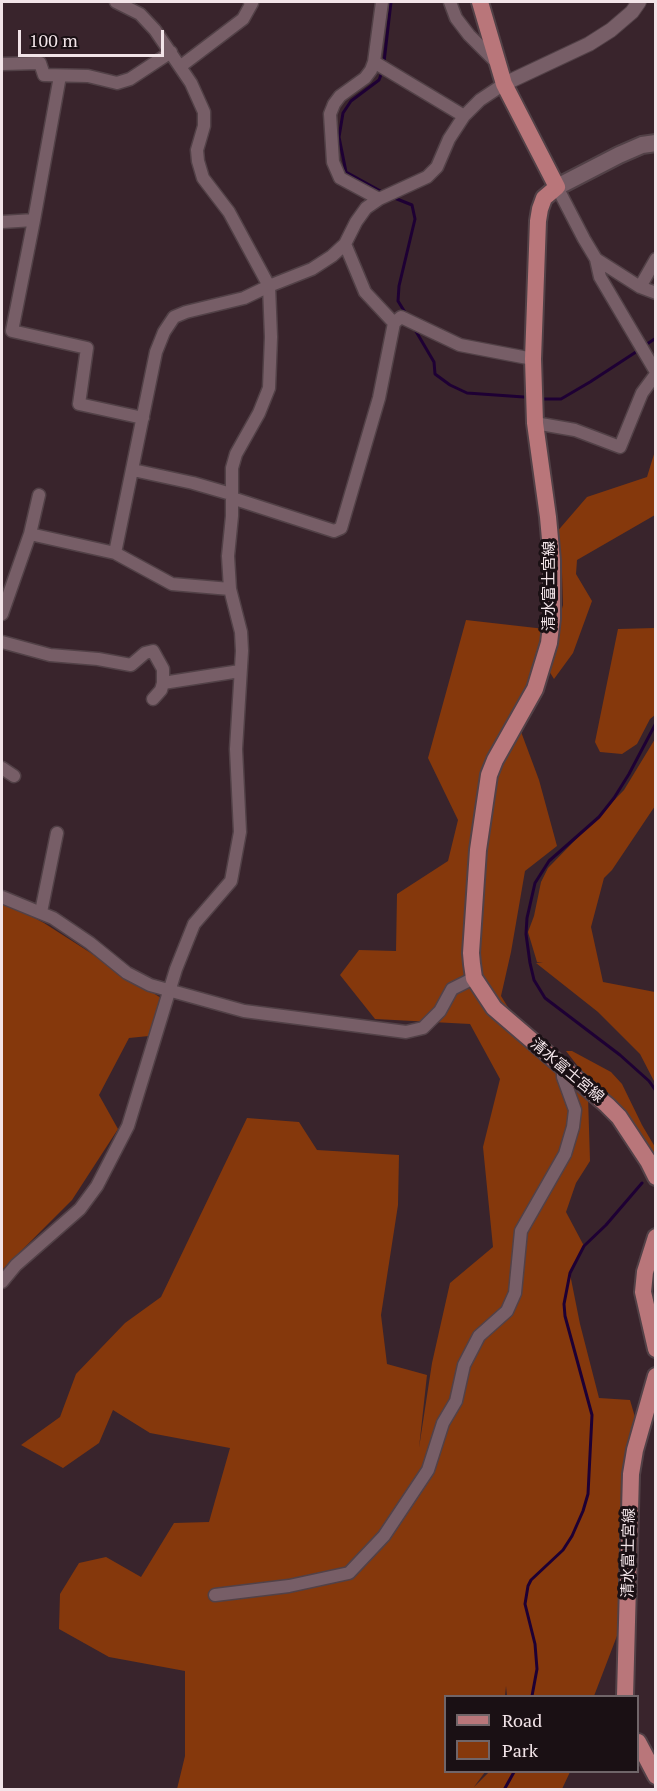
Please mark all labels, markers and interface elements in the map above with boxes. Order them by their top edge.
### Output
scale bar [21,18,166,56]
text: 100 m [29,28,78,52]
street label: 清水富士宮線 [541,541,559,631]
street label: 清水富士宮線 [527,1035,607,1107]
street label: 清水富士宮線 [619,1508,639,1598]
legend [444,1695,639,1773]
text: Road [502,1708,542,1732]
text: Park [502,1738,538,1762]

